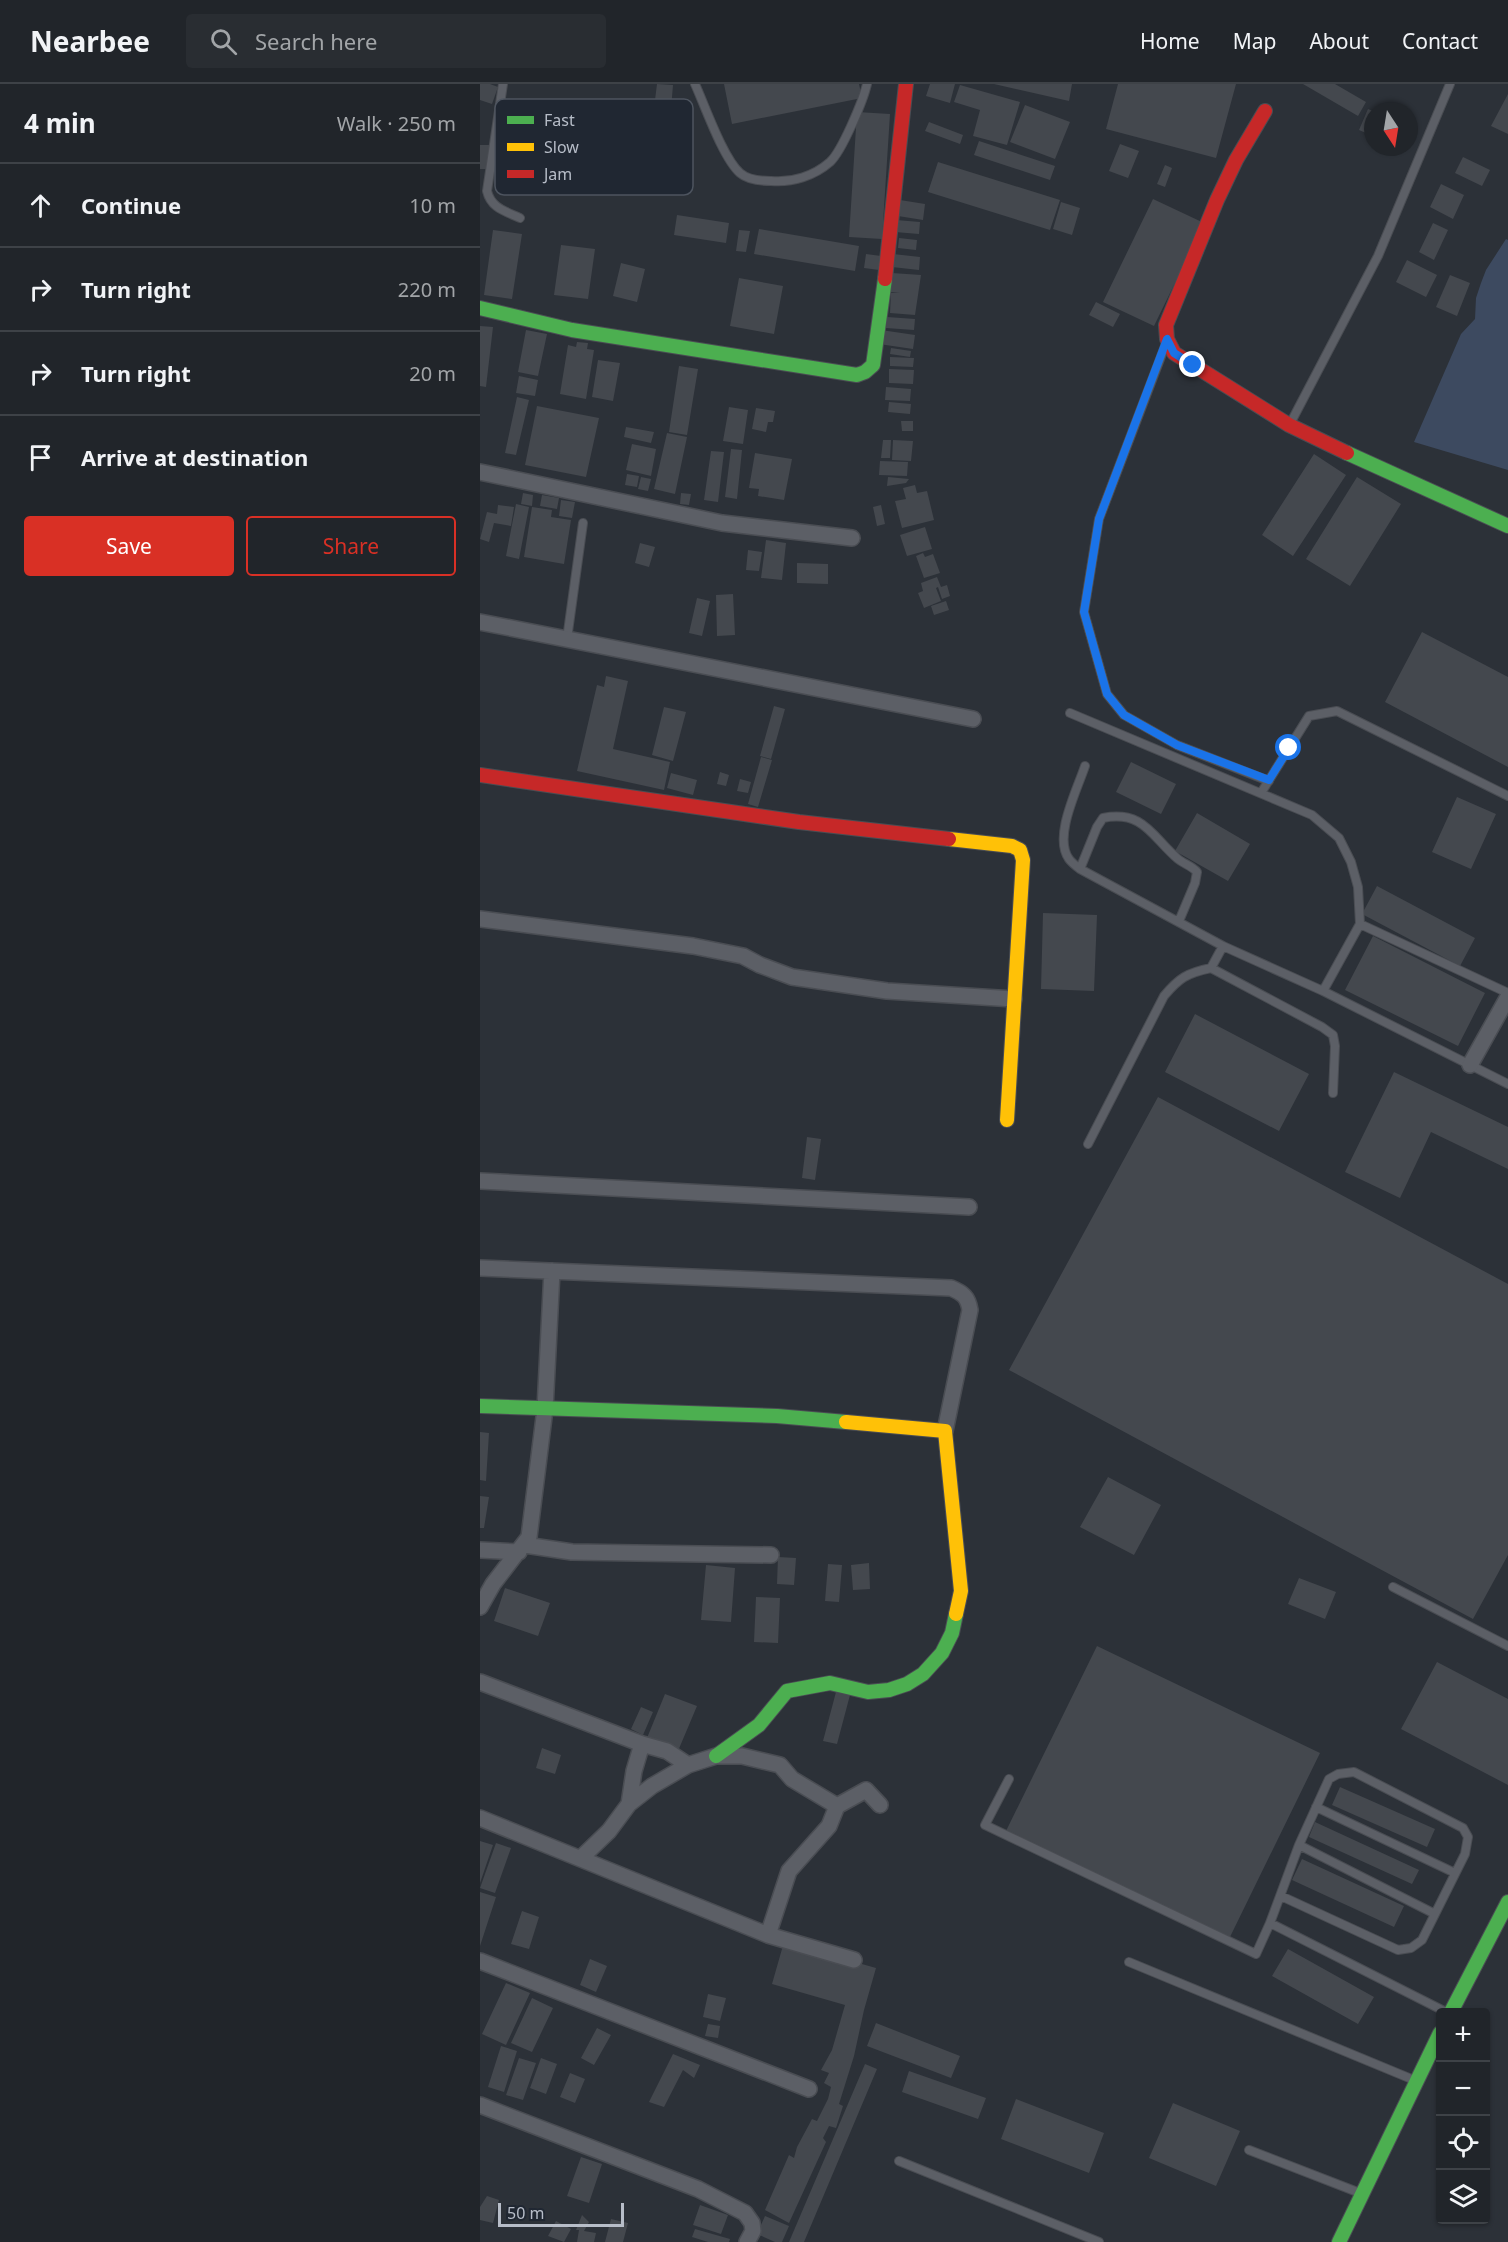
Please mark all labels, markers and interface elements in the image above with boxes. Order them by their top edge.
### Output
search box [186,14,606,68]
text: Nearbee [30,22,150,60]
icon: search [207,25,240,58]
text: Search here [255,26,377,56]
text: Home [1140,27,1200,55]
text: Map [1233,27,1276,55]
text: About [1309,27,1369,55]
text: Contact [1402,27,1478,55]
legend [495,99,693,195]
north arrow [1364,102,1418,156]
text: 4 min [24,105,96,141]
text: Fast [544,109,575,131]
text: Walk · 250 m [337,110,456,137]
text: Slow [544,136,579,158]
text: Jam [542,163,572,185]
icon: ahead [24,189,57,222]
text: Continue [81,190,181,220]
text: 10 m [409,192,456,219]
icon: right [24,273,57,306]
text: Turn right [81,274,191,304]
text: 220 m [398,276,456,303]
route end [1179,351,1205,377]
icon: right [24,357,57,390]
text: Turn right [81,358,191,388]
text: 20 m [409,360,456,387]
icon: arrive [24,441,57,474]
text: Arrive at destination [81,442,308,472]
button: Save [24,516,234,576]
button: Share [246,516,456,576]
route start [1275,734,1301,760]
map controls [1436,2008,1490,2224]
button: + [1436,2008,1490,2062]
button: − [1436,2062,1490,2116]
button: locate [1436,2116,1490,2170]
button: layers [1436,2170,1490,2224]
scale bar [498,2200,624,2228]
text: 50 m [507,2202,544,2224]

